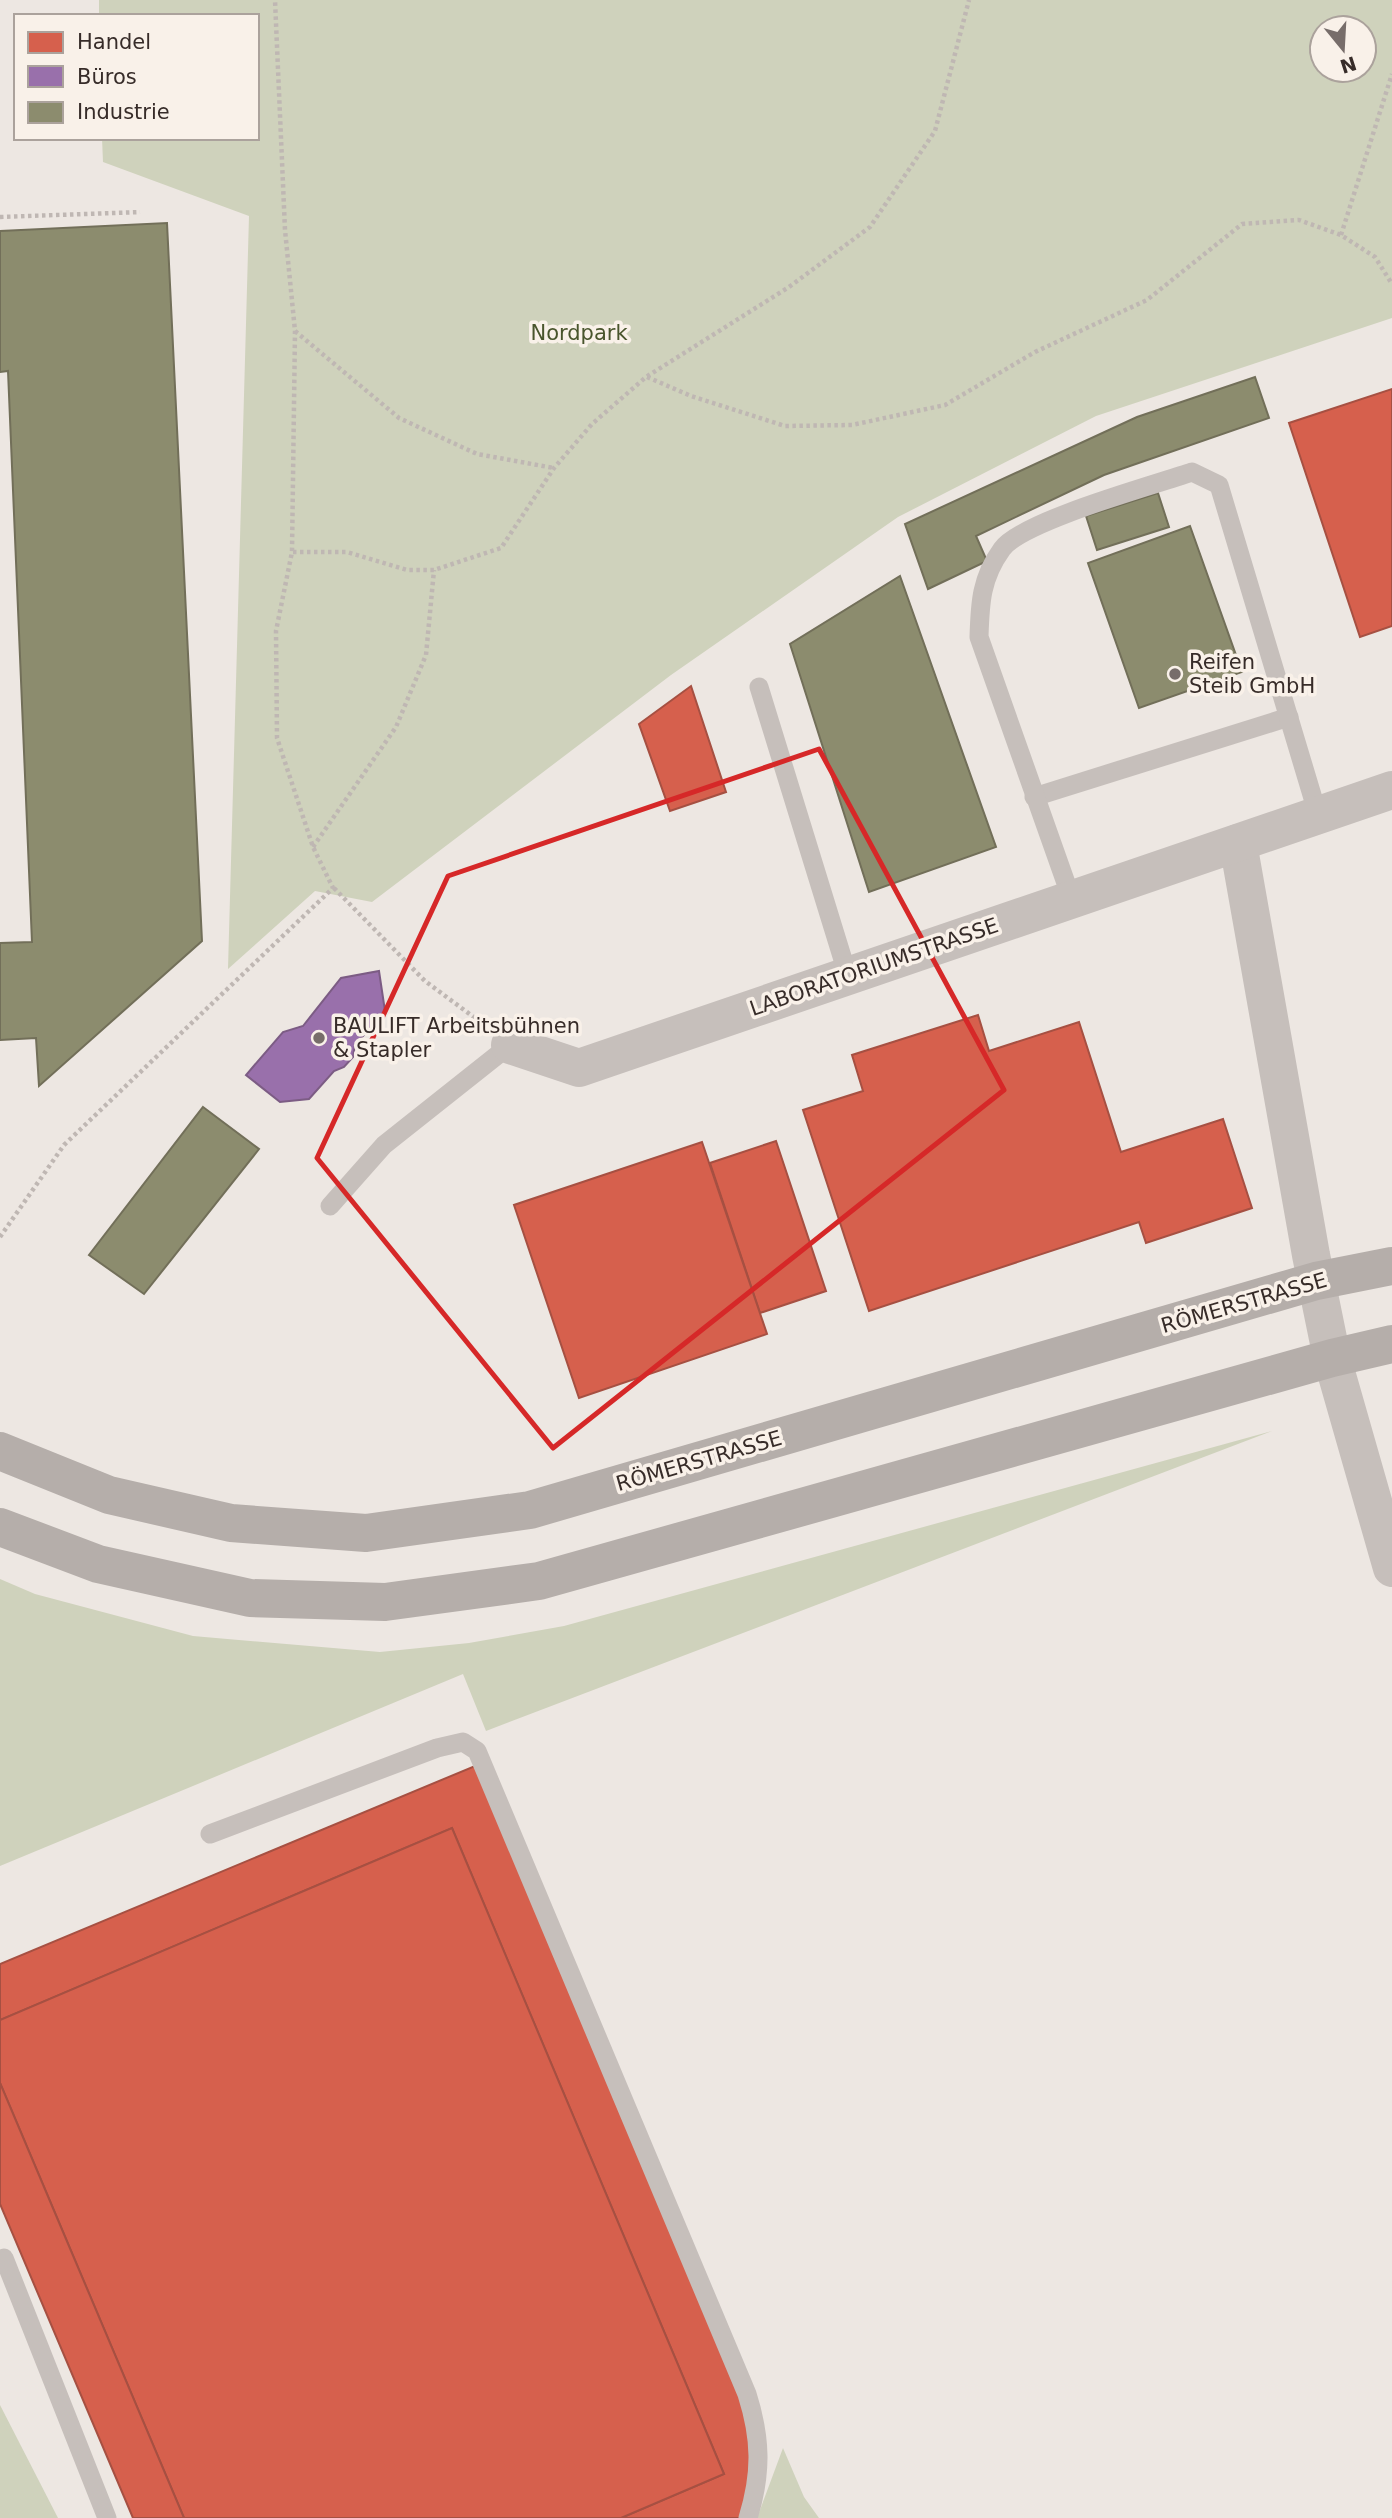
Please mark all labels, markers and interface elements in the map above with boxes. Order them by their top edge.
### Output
legend [14,14,259,140]
north arrow [1308,14,1378,84]
text: Handel [77,30,151,54]
text: N [1337,52,1359,78]
text: Büros [77,65,137,89]
text: Industrie [77,100,170,124]
park label: Nordpark [530,321,628,345]
place label: Reifen Steib GmbH [1189,650,1315,698]
marker: Reifen Steib GmbH [1167,666,1183,682]
street label: LABORATORIUMSTRASSE [747,913,1001,1021]
place label: BAULIFT Arbeitsbühnen & Stapler [333,1014,580,1062]
marker: BAULIFT Arbeitsbühnen & Stapler [311,1030,327,1046]
street label: RÖMERSTRASSE [1158,1267,1330,1338]
street label: RÖMERSTRASSE [613,1425,785,1496]

